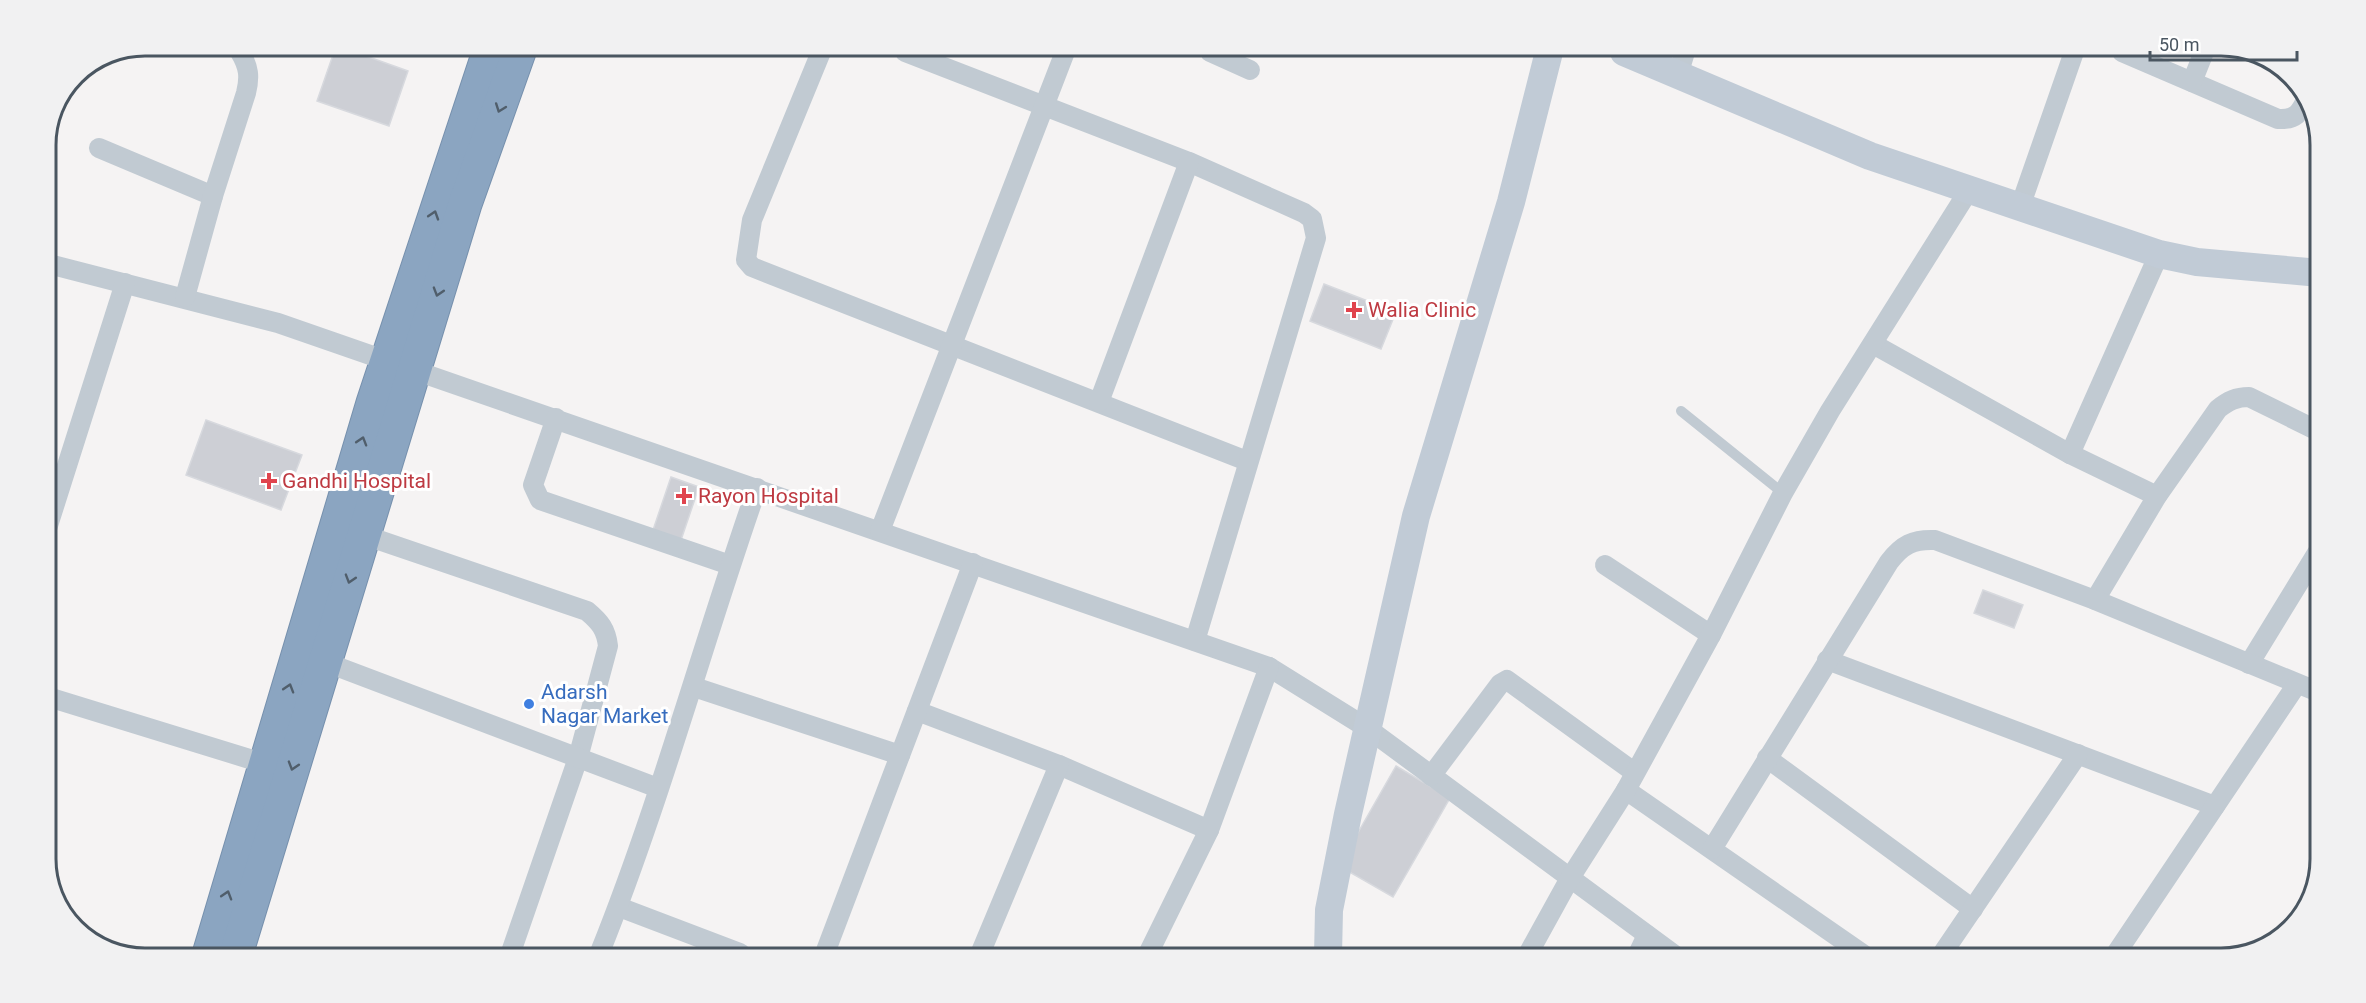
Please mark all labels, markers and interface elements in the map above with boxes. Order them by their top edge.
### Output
scale bar [2150,24,2297,62]
text: 50 m [2159,34,2199,55]
one-way arrow [494,102,507,112]
one-way arrow [427,210,439,221]
one-way arrow [433,287,445,297]
place label: Walia Clinic [1368,298,1476,322]
marker: Walia Clinic [1345,301,1363,319]
one-way arrow [355,436,367,447]
place label: Gandhi Hospital [282,469,431,493]
marker: Gandhi Hospital [260,472,278,490]
place label: Rayon Hospital [698,484,839,508]
marker: Rayon Hospital [675,487,693,505]
one-way arrow [345,573,357,584]
place label: Adarsh Nagar Market [541,680,668,728]
one-way arrow [282,683,294,694]
marker: Adarsh Nagar Market [522,697,536,711]
one-way arrow [288,760,300,771]
one-way arrow [220,890,232,901]

